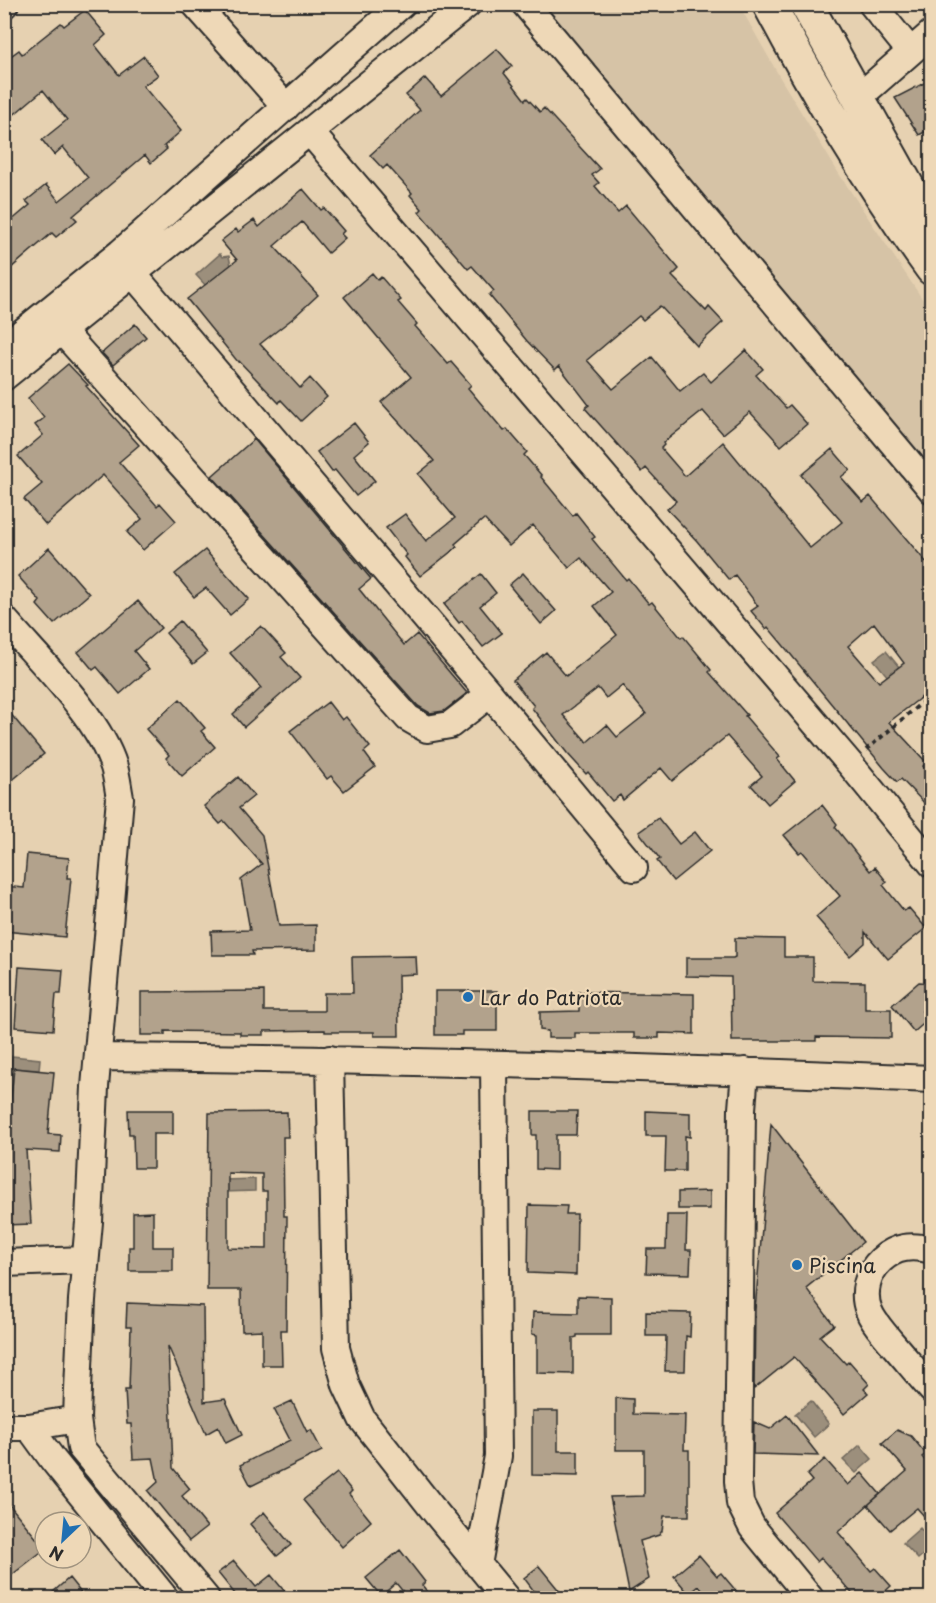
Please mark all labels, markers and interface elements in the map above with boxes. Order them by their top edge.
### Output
place label: Lar do Patriota [480,982,622,1012]
marker: Lar do Patriota [461,990,475,1004]
place label: Piscina [809,1250,876,1280]
marker: Piscina [790,1258,804,1272]
north arrow [33,1510,93,1570]
text: N [45,1541,67,1568]

